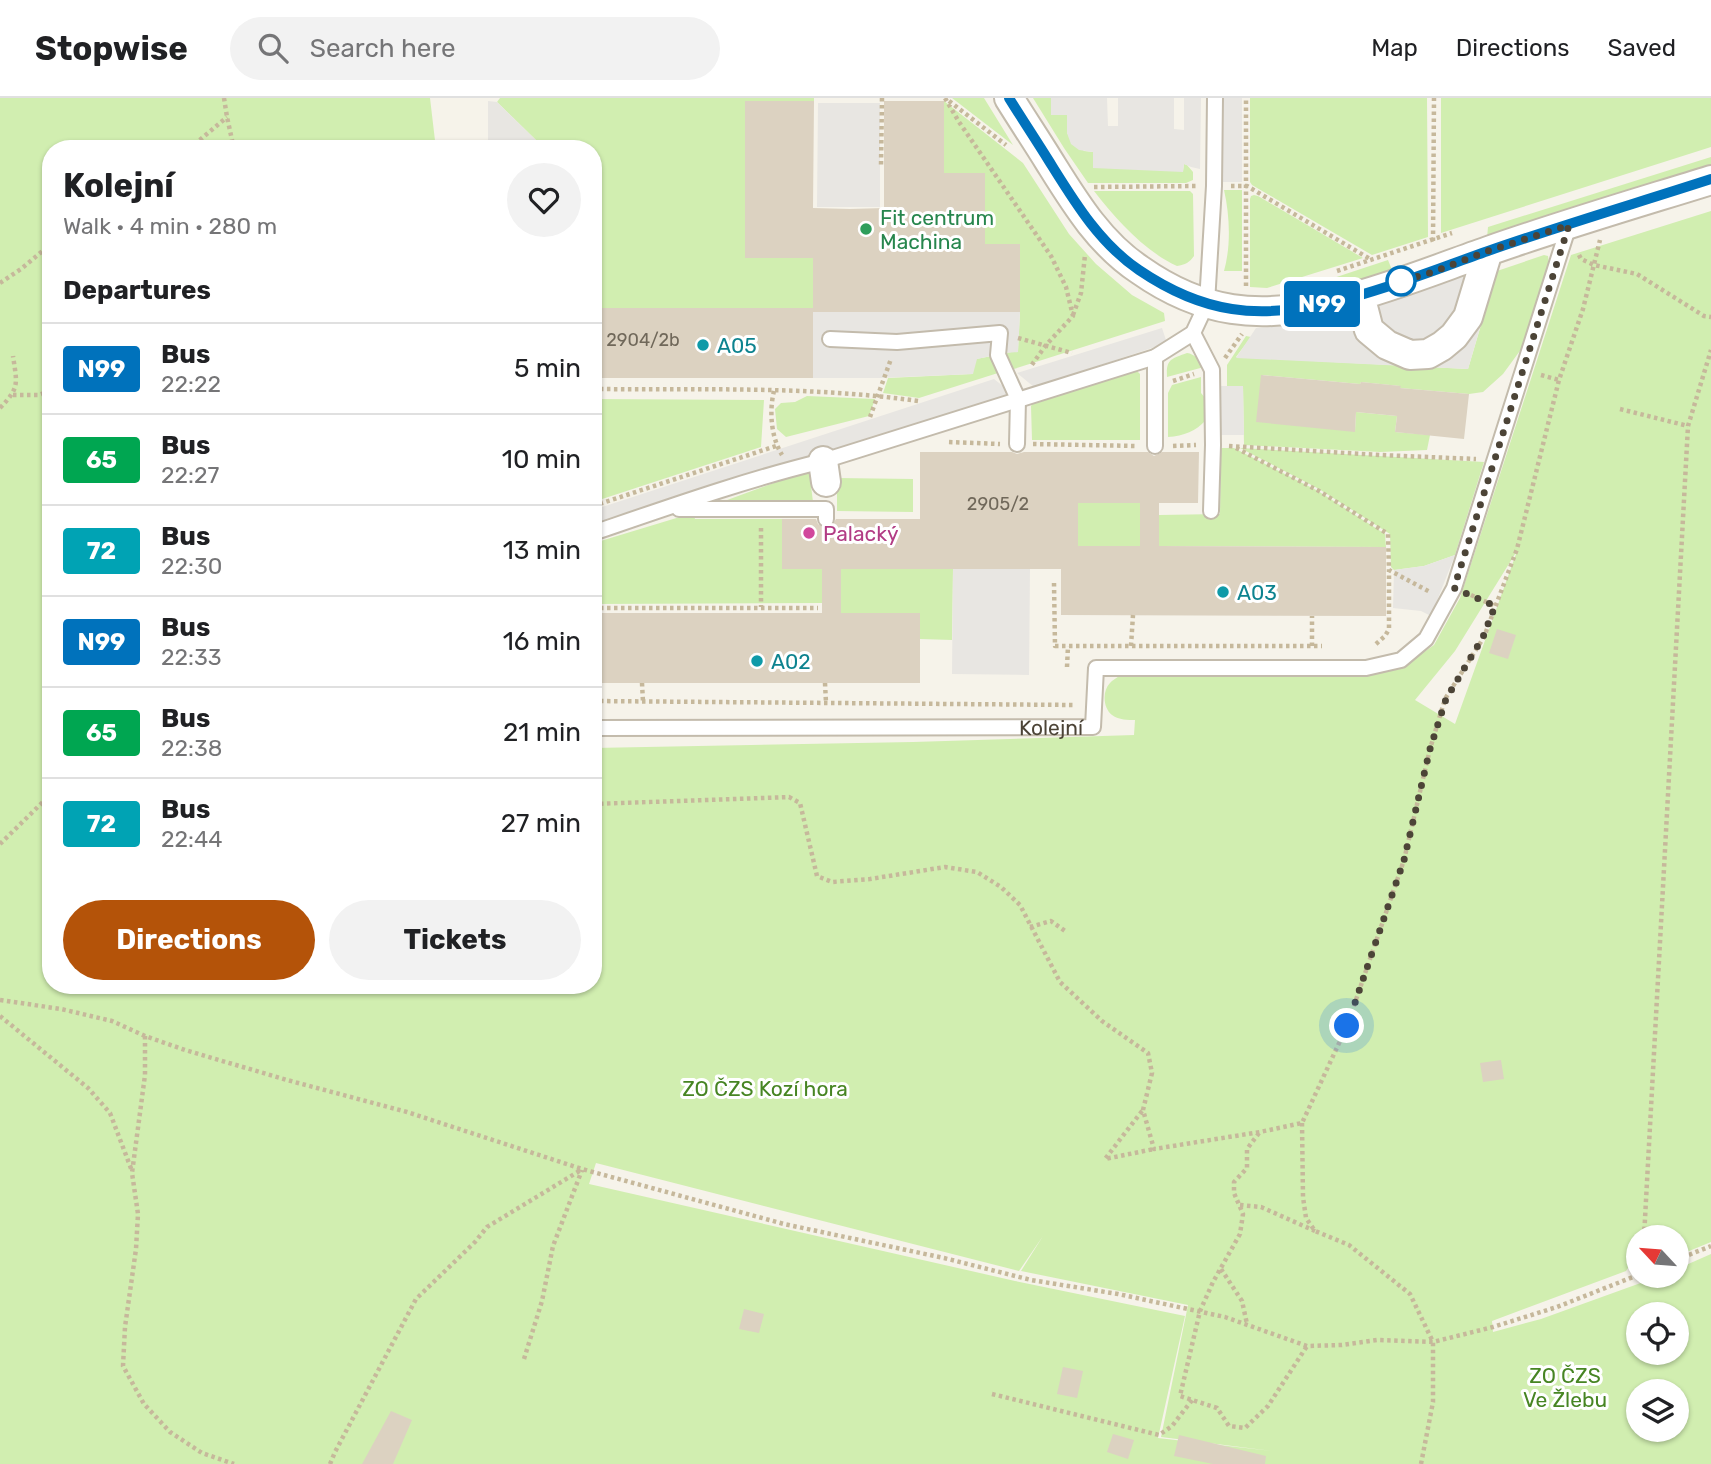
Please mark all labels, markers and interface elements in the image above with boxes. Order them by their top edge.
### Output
search box [230,17,720,80]
text: Stopwise [35,29,188,68]
icon: search [254,29,292,67]
text: Search here [310,33,456,64]
text: Map [1371,34,1418,62]
text: Directions [1456,34,1569,62]
text: Saved [1607,34,1676,62]
button: heart [507,163,581,237]
text: Kolejní [63,166,174,205]
place label: Fit centrum Machina [880,205,994,254]
text: Walk · 4 min · 280 m [63,212,277,240]
marker: Fit centrum Machina [858,221,874,237]
unlabelled marker [1386,266,1416,296]
text: Departures [63,275,211,306]
line badge: N99 [1282,281,1362,327]
text: N99 [1298,290,1346,318]
house number: 2904/2b [606,329,680,351]
place label: A05 [717,333,757,358]
marker: A05 [695,337,711,353]
text: Bus [161,339,210,370]
text: 5 min [514,353,581,384]
text: N99 [77,355,126,383]
text: 22:22 [161,370,221,398]
text: Bus [161,430,210,461]
text: 10 min [502,444,581,475]
text: 65 [86,446,117,474]
text: 22:27 [161,461,219,489]
house number: 2905/2 [967,493,1029,515]
text: Bus [161,521,210,552]
place label: Palacký [823,521,899,546]
marker: Palacký [801,525,817,541]
text: 13 min [503,535,581,566]
text: 72 [87,537,116,565]
text: 22:30 [161,552,222,580]
place label: A03 [1237,580,1277,605]
marker: A03 [1215,584,1231,600]
text: Bus [161,612,210,643]
text: 16 min [503,626,581,657]
text: N99 [77,628,126,656]
text: 22:33 [161,643,222,671]
place label: A02 [771,649,811,674]
marker: A02 [749,653,765,669]
text: Bus [161,703,210,734]
street label: Kolejní [1019,715,1084,740]
text: 21 min [503,717,581,748]
text: 65 [86,719,117,747]
text: 22:38 [161,734,222,762]
text: Bus [161,794,210,825]
text: 27 min [501,808,581,839]
text: 72 [87,810,116,838]
text: 22:44 [161,825,222,853]
button: Directions [63,900,315,980]
button: Tickets [329,900,581,980]
your location [1329,1008,1364,1043]
park label: ZO ČZS Kozí hora [682,1076,848,1101]
north arrow [1626,1225,1689,1288]
map controls [1626,1225,1689,1442]
button: locate [1626,1302,1689,1365]
park label: ZO ČZS Ve Žlebu [1523,1363,1607,1412]
button: layers [1626,1379,1689,1442]

